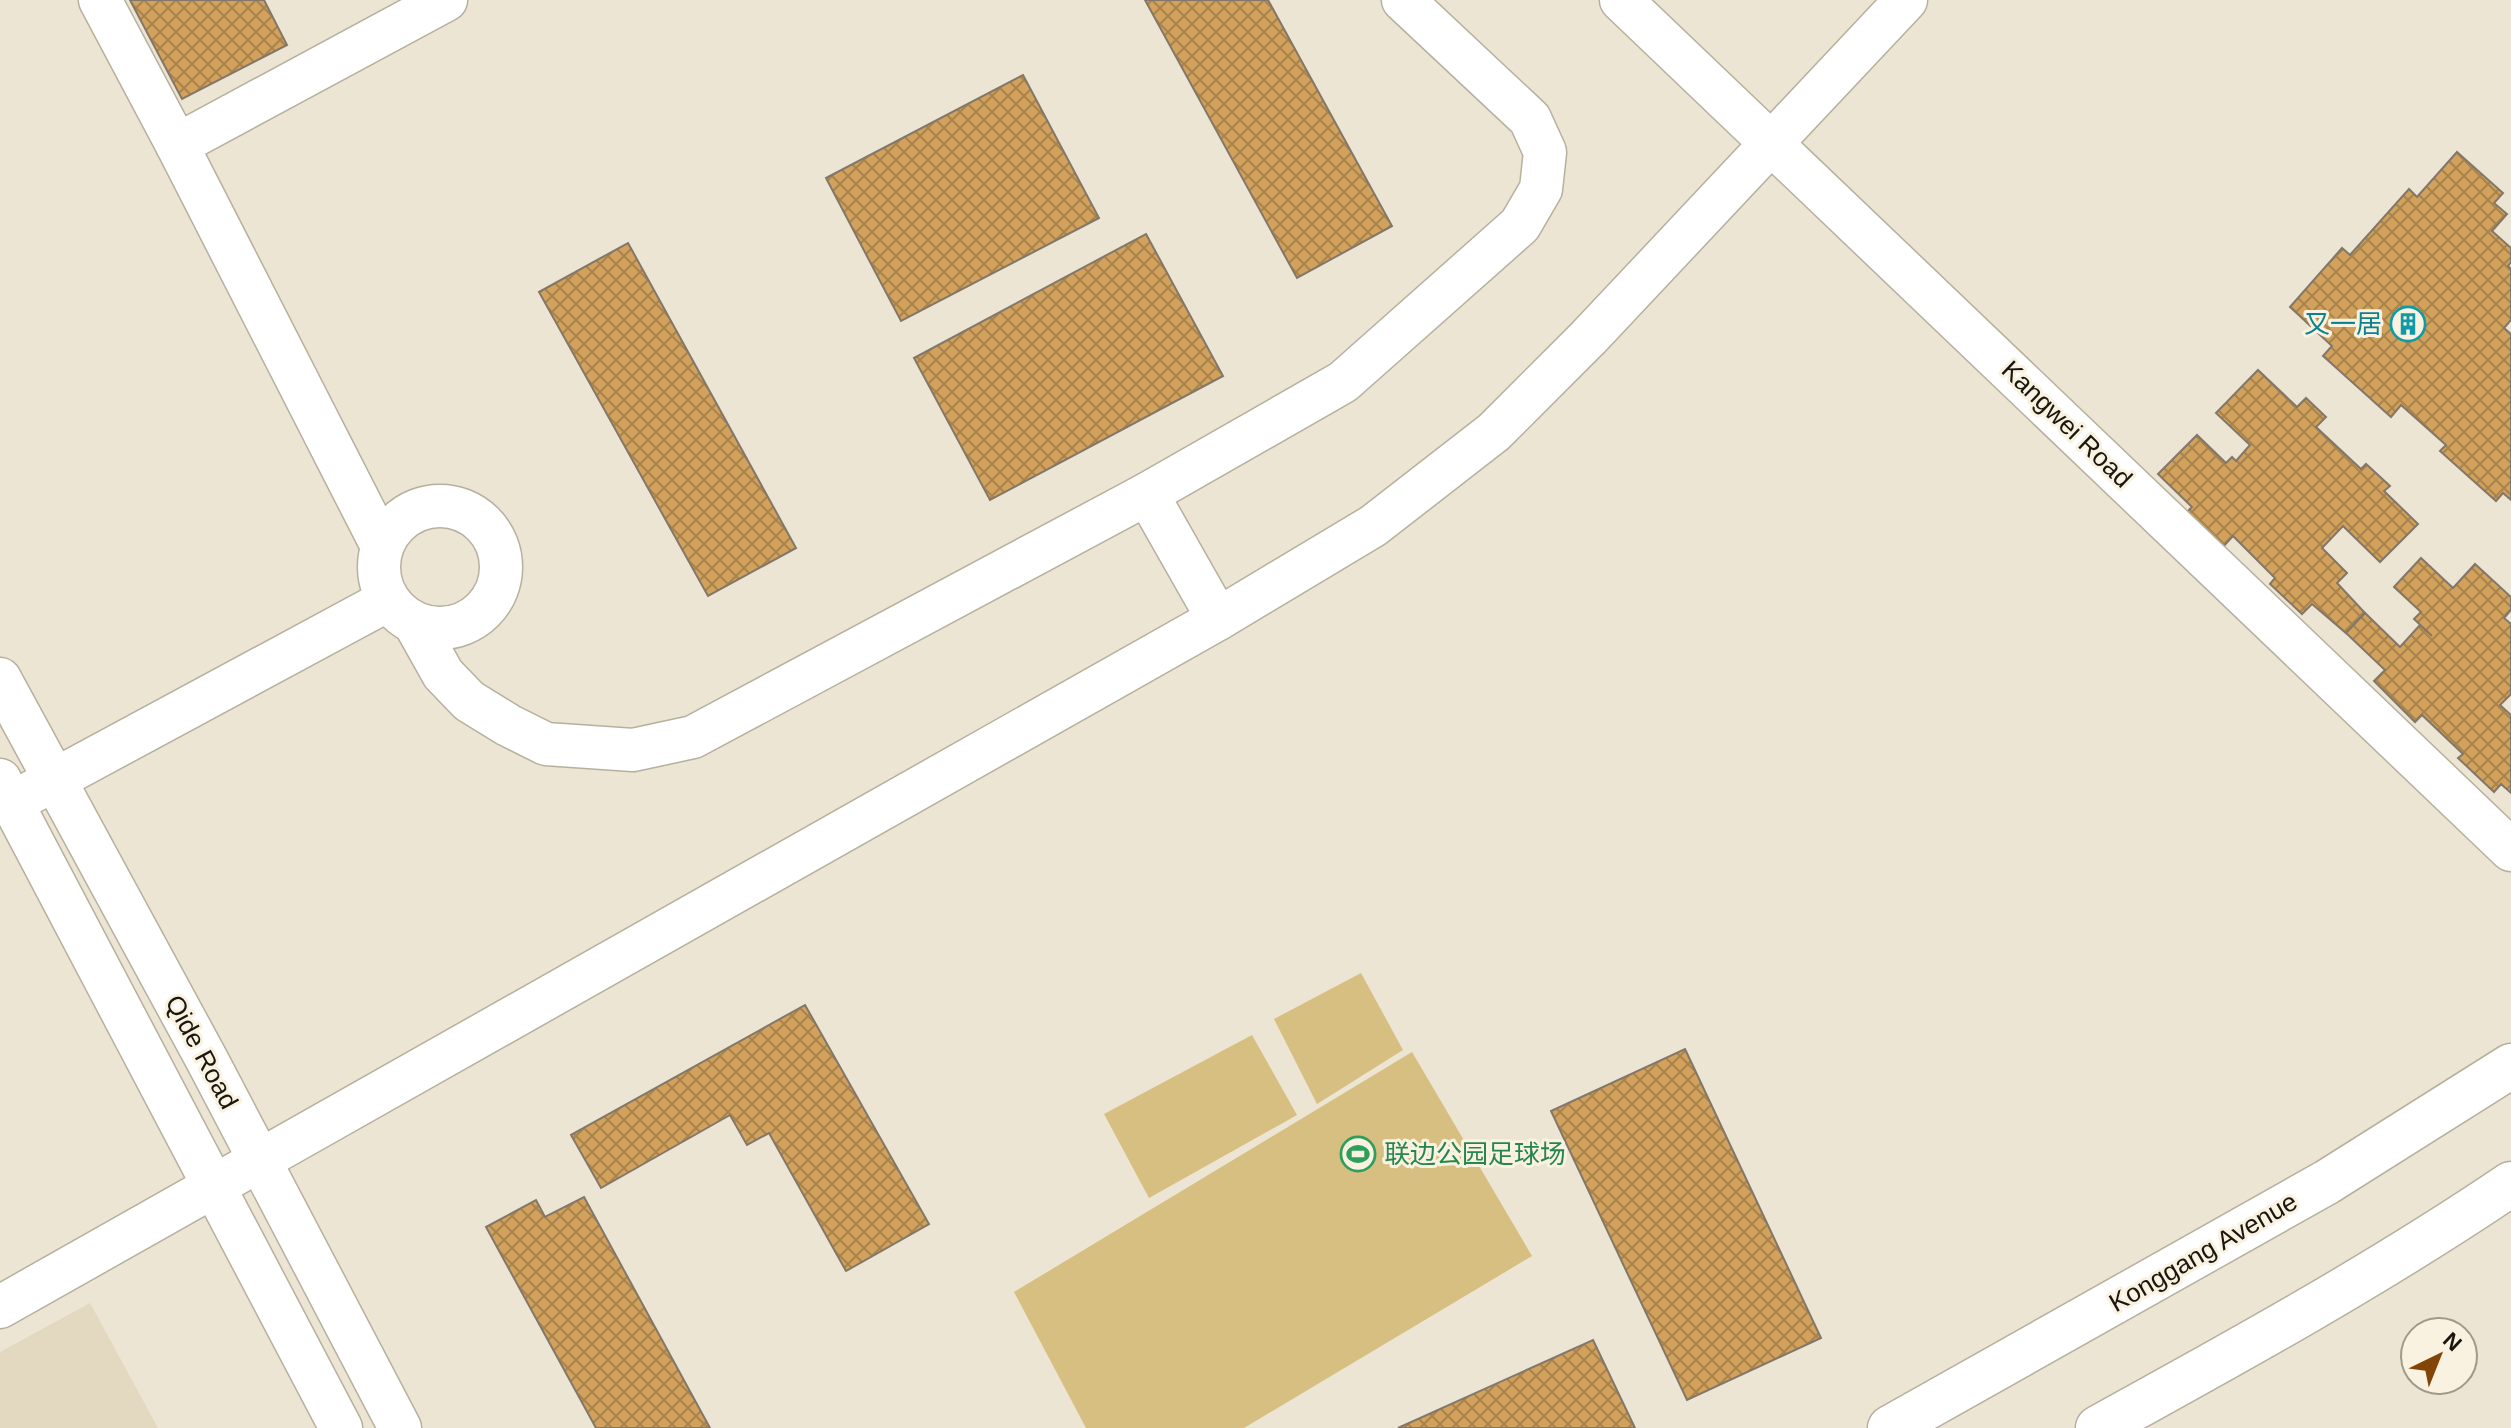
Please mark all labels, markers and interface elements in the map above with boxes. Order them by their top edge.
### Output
building icon: 又一居 [2389,305,2427,343]
place label: 又一居 [2304,309,2382,339]
street label: Kangwei Road [1996,354,2138,494]
street label: Qide Road [160,990,244,1114]
sports icon: 联边公园足球场 [1339,1135,1377,1173]
place label: 联边公园足球场 [1384,1139,1566,1169]
street label: Konggang Avenue [2104,1186,2302,1318]
north arrow [2399,1316,2479,1396]
text: N [2438,1327,2467,1356]

